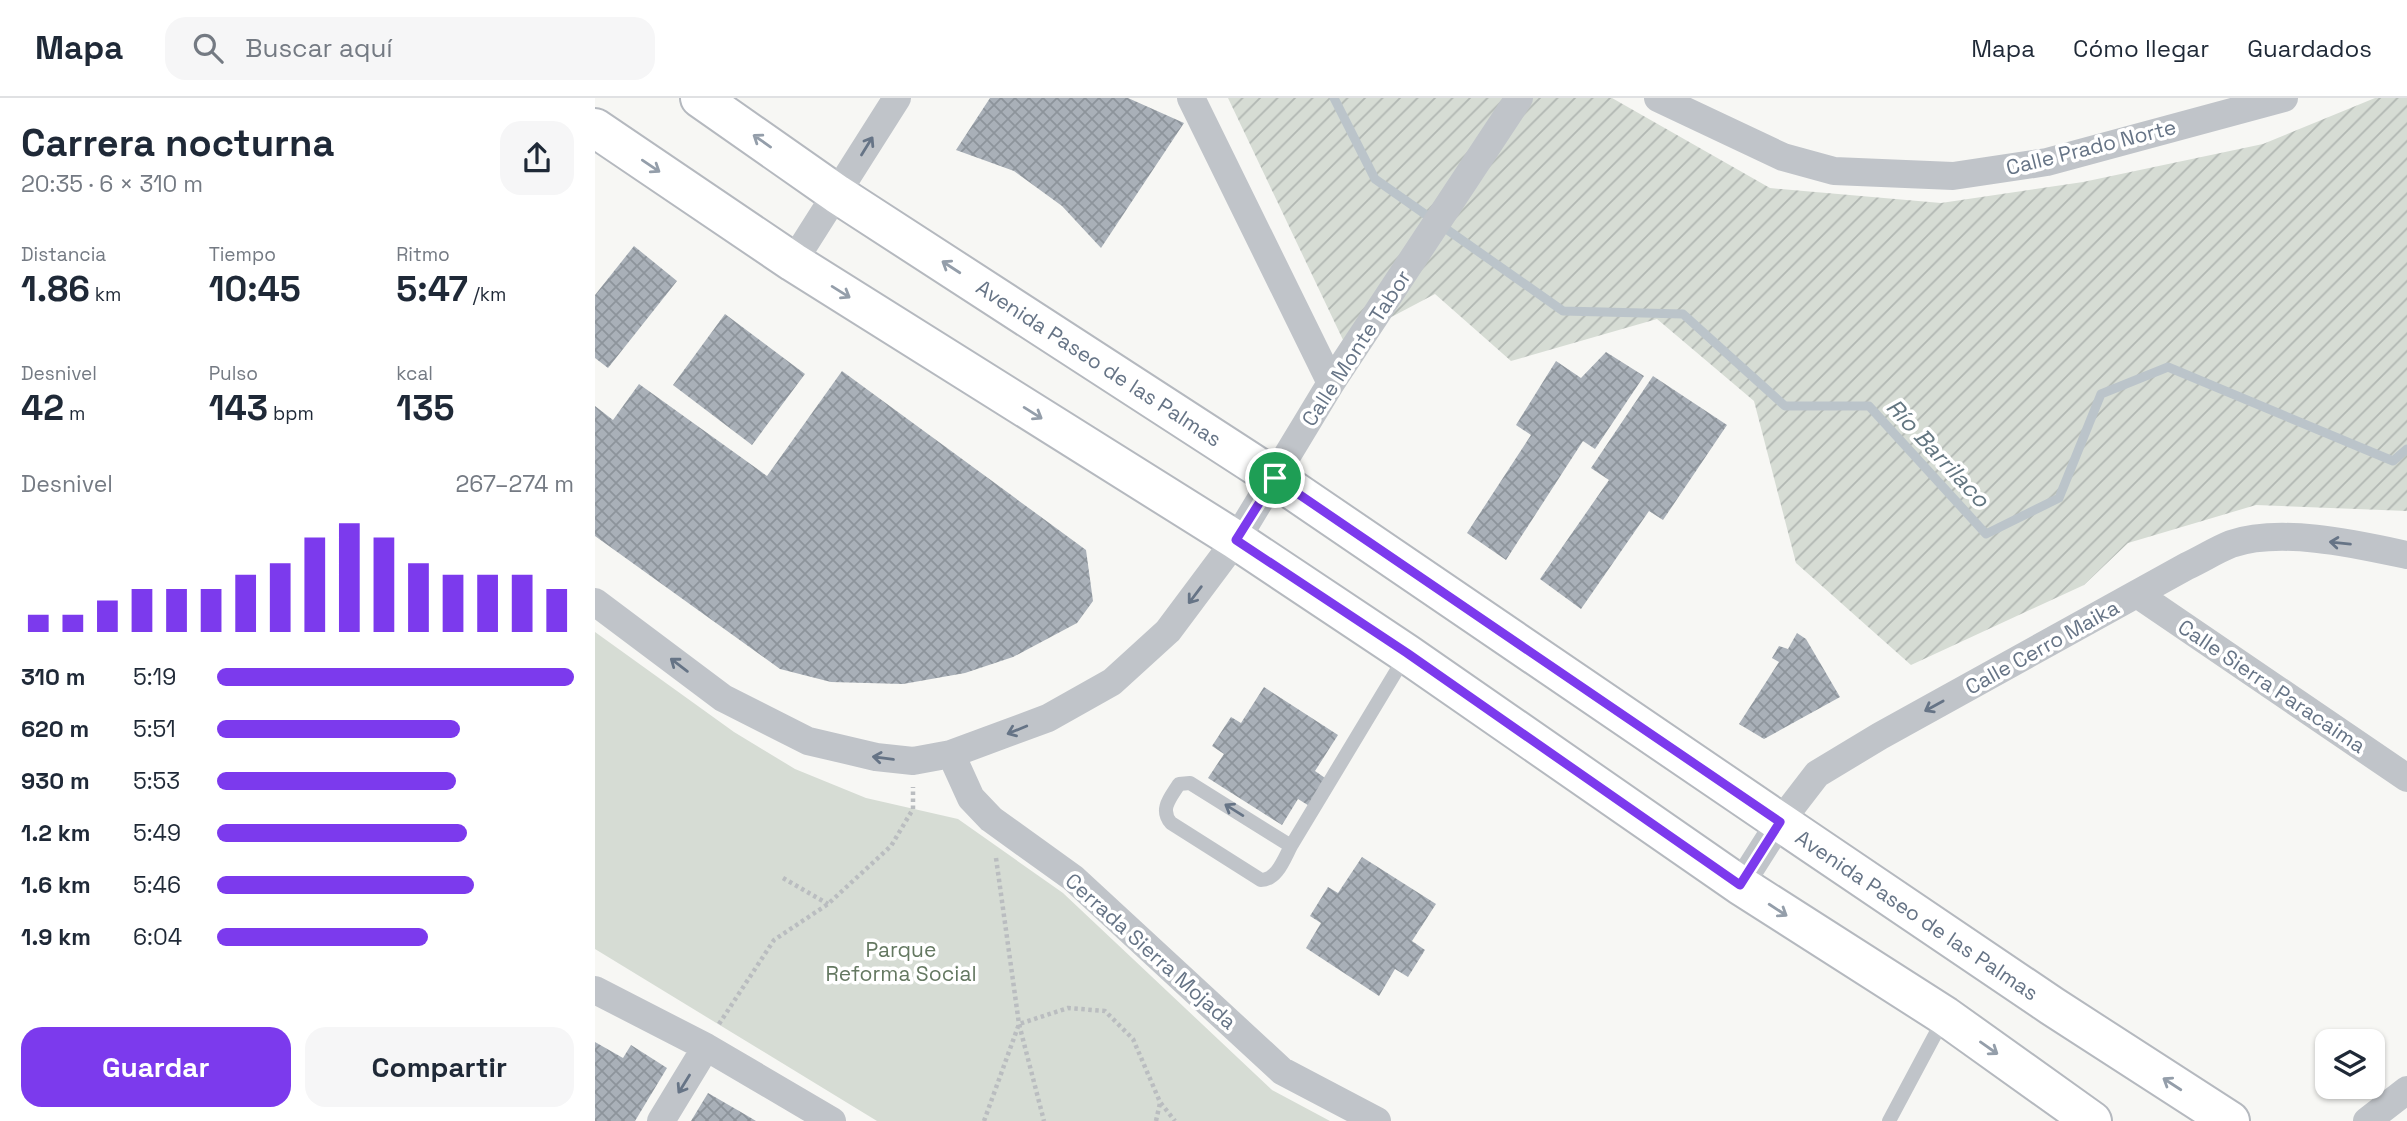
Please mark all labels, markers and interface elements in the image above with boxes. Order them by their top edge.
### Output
search box [165,17,655,80]
text: Mapa [35,27,123,69]
icon: search [189,29,227,67]
text: Buscar aquí [245,31,393,65]
text: Mapa [1971,33,2035,64]
text: Cómo llegar [2073,33,2209,64]
text: Guardados [2247,33,2372,64]
street label: Calle Prado Norte [2003,113,2179,181]
text: Carrera nocturna [21,119,334,167]
button: share [500,121,574,195]
one-way arrow [753,134,772,148]
one-way arrow [861,136,875,156]
one-way arrow [641,159,660,174]
text: 20:35 · 6 × 310 m [21,169,203,199]
text: Distancia [21,242,106,267]
text: Tiempo [209,242,276,267]
text: Ritmo [396,242,450,267]
one-way arrow [942,260,961,275]
street label: Calle Monte Tabor [1295,265,1417,431]
text: 1.86 [21,267,90,311]
text: 10:45 [209,267,301,311]
text: 5:47 [396,267,468,311]
street label: Avenida Paseo de las Palmas [971,273,1227,453]
text: km [90,282,121,307]
text: /km [468,282,506,307]
one-way arrow [830,286,850,300]
text: Desnivel [21,361,97,386]
text: Pulso [209,361,258,386]
text: kcal [396,361,433,386]
text: 42 [21,386,64,430]
text: 143 [209,386,268,430]
text: 135 [396,386,454,430]
water label: Río Barrilaco [1880,392,1997,514]
text: m [64,401,85,426]
text: bpm [268,401,314,426]
one-way arrow [1023,407,1043,421]
pin [1245,448,1305,508]
icon: arrive [1256,459,1294,497]
text: Desnivel [21,469,113,499]
text: 267–274 m [455,469,574,499]
one-way arrow [2329,536,2352,549]
one-way arrow [1188,585,1203,604]
street label: Calle Cerro Maika [1960,594,2124,700]
street label: Calle Sierra Paracaima [2173,613,2371,759]
one-way arrow [670,658,689,673]
text: 310 m [21,662,85,692]
text: 5:19 [133,662,176,692]
one-way arrow [1925,699,1945,713]
text: 620 m [21,714,89,744]
text: 5:51 [133,714,176,744]
one-way arrow [1007,725,1029,738]
one-way arrow [873,751,895,764]
text: 930 m [21,766,90,796]
text: 5:53 [133,766,180,796]
one-way arrow [1224,803,1244,817]
text: 1.2 km [21,818,90,848]
text: 5:49 [133,818,181,848]
street label: Avenida Paseo de las Palmas [1790,824,2044,1006]
street label: Cerrada Sierra Mojada [1060,867,1242,1035]
text: 1.6 km [21,870,91,900]
text: 5:46 [133,870,181,900]
one-way arrow [1768,903,1788,917]
text: 1.9 km [21,922,91,952]
text: 6:04 [133,922,182,952]
park label: Parque Reforma Social [825,936,977,987]
button: Guardar [21,1027,291,1107]
button: Compartir [305,1027,574,1107]
map controls [2315,1029,2385,1099]
button: layers [2315,1029,2385,1099]
one-way arrow [1979,1041,1998,1055]
one-way arrow [676,1074,690,1094]
one-way arrow [2163,1077,2183,1091]

